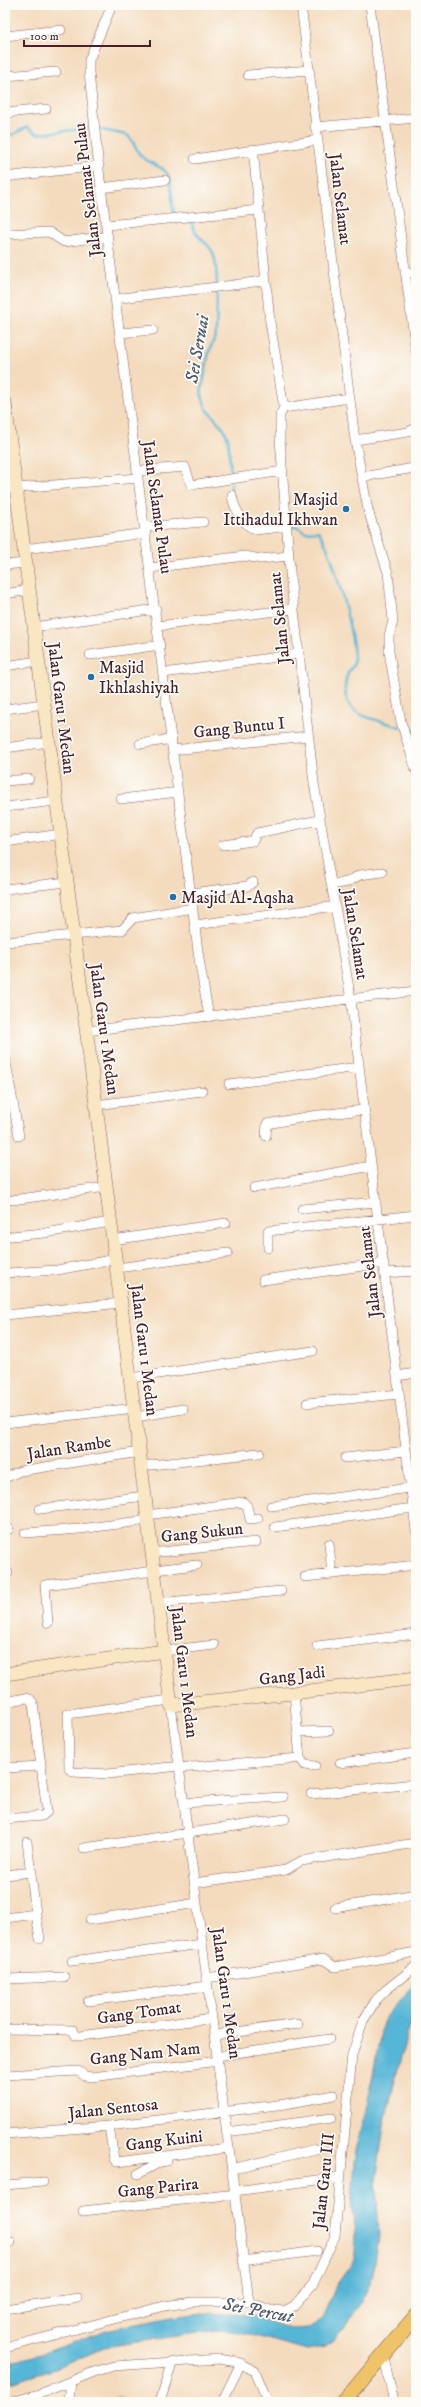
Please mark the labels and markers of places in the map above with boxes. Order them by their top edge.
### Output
place label: Masjid Ittihadul Ikhwan [223,489,339,531]
marker: Masjid Ittihadul Ikhwan [341,504,351,514]
place label: Masjid Ikhlashiyah [99,657,179,699]
marker: Masjid Ikhlashiyah [86,672,96,682]
place label: Masjid Al-Aqsha [181,887,295,909]
marker: Masjid Al-Aqsha [168,892,178,902]

